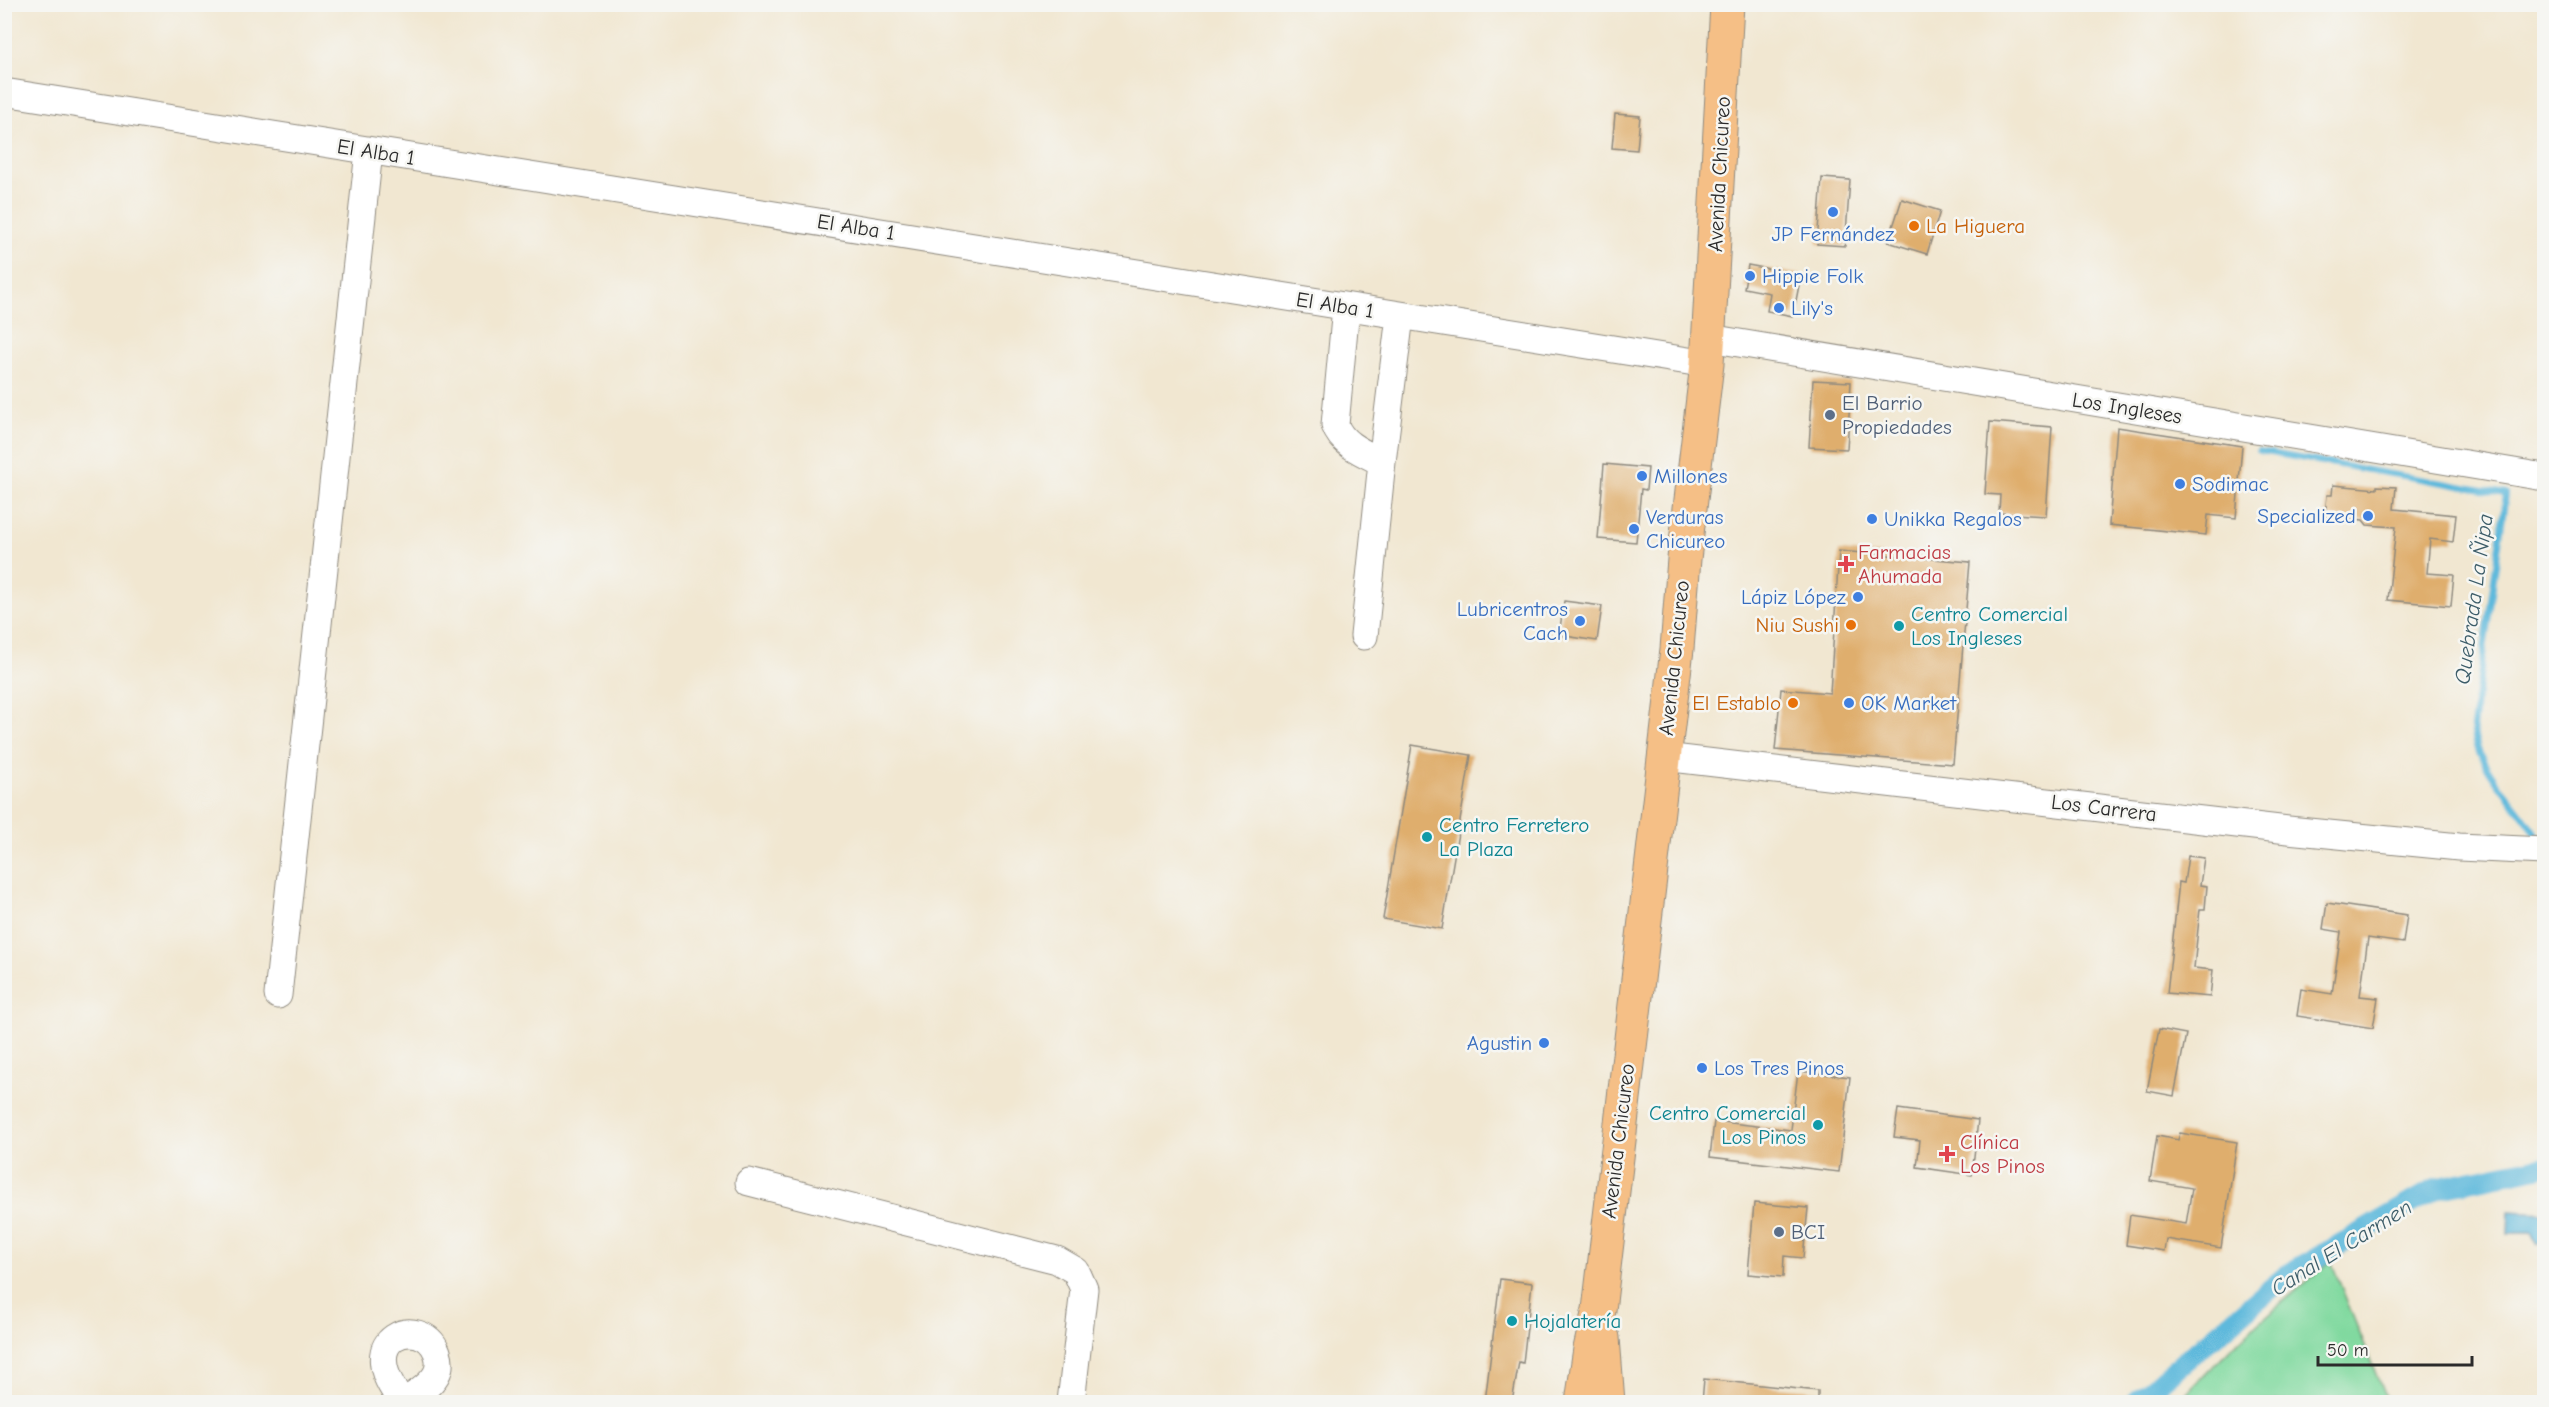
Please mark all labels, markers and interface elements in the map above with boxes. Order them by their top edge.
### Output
street label: Avenida Chicureo [1703,96,1735,252]
street label: El Alba 1 [335,134,417,170]
marker: JP Fernández [1826,205,1840,219]
street label: El Alba 1 [815,209,897,245]
place label: La Higuera [1926,214,2025,238]
marker: La Higuera [1907,219,1921,233]
place label: JP Fernández [1772,222,1894,246]
place label: Hippie Folk [1762,264,1863,288]
marker: Hippie Folk [1743,269,1757,283]
street label: El Alba 1 [1294,287,1376,323]
place label: Lily's [1791,296,1833,320]
marker: Lily's [1772,301,1786,315]
street label: Los Ingleses [2070,387,2184,429]
place label: El Barrio Propiedades [1842,391,1952,439]
marker: El Barrio Propiedades [1823,408,1837,422]
place label: Millones [1654,464,1728,488]
marker: Millones [1635,469,1649,483]
place label: Sodimac [2192,472,2269,496]
marker: Sodimac [2173,477,2187,491]
place label: Specialized [2257,504,2356,528]
place label: Verduras Chicureo [1646,505,1725,553]
place label: Unikka Regalos [1884,507,2022,531]
marker: Specialized [2361,509,2375,523]
marker: Unikka Regalos [1865,512,1879,526]
water label: Quebrada La Ñipa [2449,512,2499,686]
marker: Verduras Chicureo [1627,522,1641,536]
place label: Farmacias Ahumada [1858,540,1951,588]
marker: Farmacias Ahumada [1839,557,1853,571]
street label: Avenida Chicureo [1654,579,1694,737]
place label: Lápiz López [1741,585,1846,609]
marker: Lápiz López [1851,590,1865,604]
place label: Lubricentros Cach [1457,597,1568,645]
place label: Centro Comercial Los Ingleses [1911,602,2068,650]
place label: Niu Sushi [1756,613,1839,637]
marker: Lubricentros Cach [1573,614,1587,628]
marker: Niu Sushi [1844,618,1858,632]
marker: Centro Comercial Los Ingleses [1892,619,1906,633]
place label: El Establo [1692,691,1781,715]
place label: OK Market [1861,691,1957,715]
marker: El Establo [1786,696,1800,710]
marker: OK Market [1842,696,1856,710]
street label: Los Carrera [2050,790,2158,826]
place label: Centro Ferretero La Plaza [1439,813,1589,861]
marker: Centro Ferretero La Plaza [1420,830,1434,844]
place label: Agustin [1467,1031,1532,1055]
marker: Agustin [1537,1036,1551,1050]
place label: Los Tres Pinos [1714,1056,1844,1080]
marker: Los Tres Pinos [1695,1061,1709,1075]
street label: Avenida Chicureo [1597,1062,1639,1220]
place label: Centro Comercial Los Pinos [1649,1101,1806,1149]
marker: Centro Comercial Los Pinos [1811,1118,1825,1132]
place label: Clínica Los Pinos [1960,1130,2045,1178]
marker: Clínica Los Pinos [1938,1145,1956,1163]
water label: Canal El Carmen [2266,1194,2417,1302]
place label: BCI [1791,1220,1825,1244]
marker: BCI [1772,1225,1786,1239]
place label: Hojalatería [1524,1309,1621,1333]
marker: Hojalatería [1505,1314,1519,1328]
scale bar [2318,1329,2472,1367]
text: 50 m [2327,1340,2369,1361]

